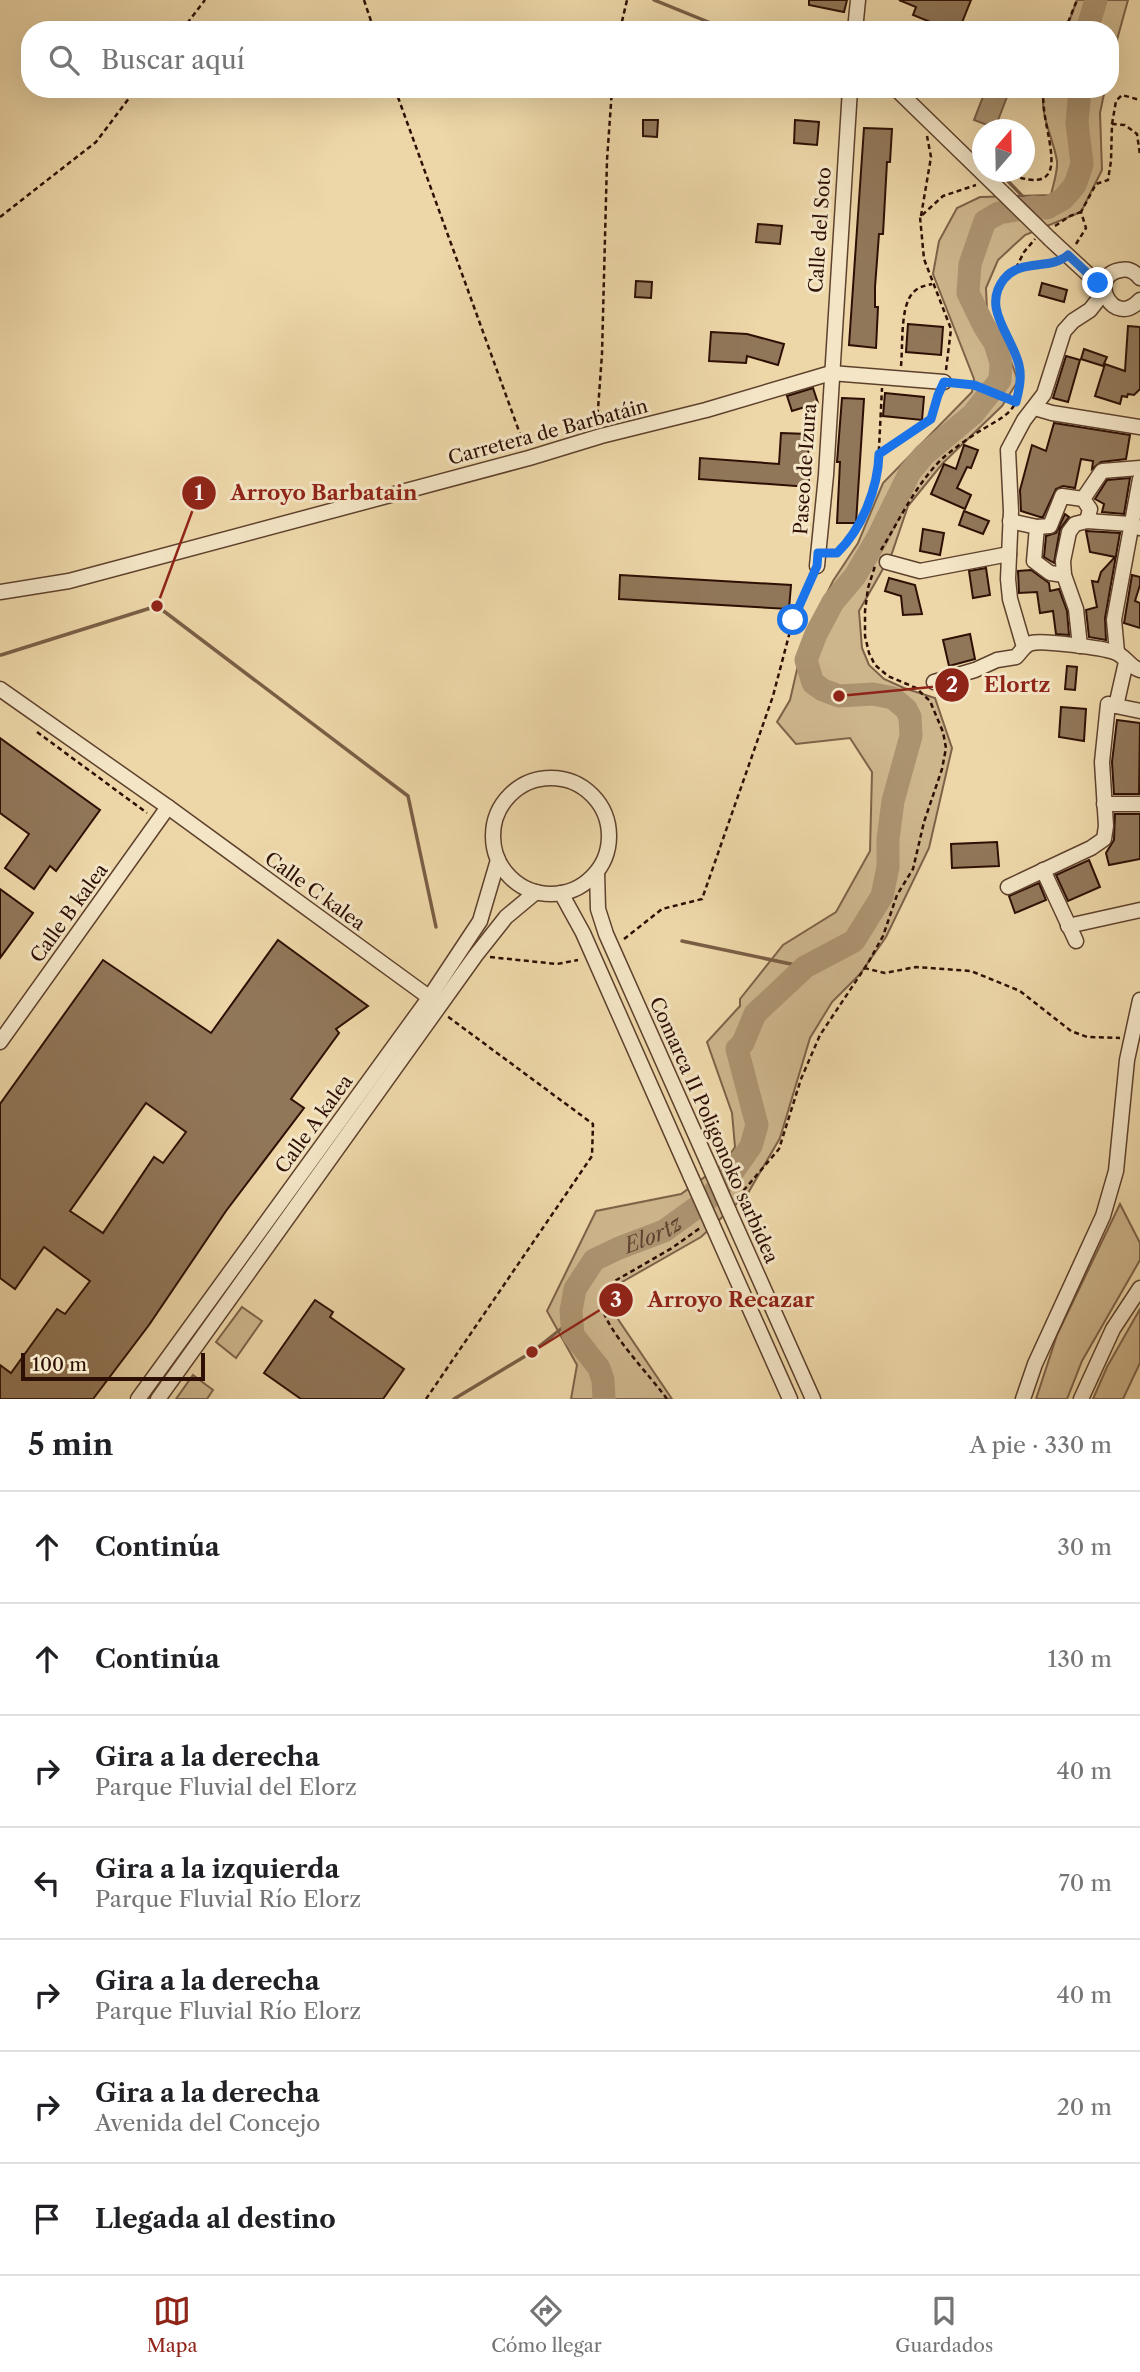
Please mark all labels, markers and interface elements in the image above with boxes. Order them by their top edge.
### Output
search box [21,21,1119,98]
icon: search [45,41,83,79]
text: Buscar aquí [101,44,245,76]
north arrow [972,119,1035,182]
street label: Calle del Soto [804,166,836,294]
route end [1082,267,1113,298]
street label: Carretera de Barbatáin [446,394,650,470]
street label: Paseo de Izura [789,402,821,536]
callout: Arroyo Barbatain [182,472,432,514]
text: 1 [194,480,204,505]
text: Arroyo Barbatain [230,480,418,505]
route start [777,604,808,635]
callout: Elortz [935,664,1064,706]
text: 2 [946,672,958,697]
text: Elortz [984,672,1050,697]
street label: Calle C kalea [260,847,370,935]
street label: Calle B kalea [25,859,113,967]
street label: Comarca II Poligonoko sarbidea [645,993,783,1267]
street label: Calle A kalea [271,1070,357,1178]
water label: Elortz [618,1209,688,1258]
callout: Arroyo Recazar [598,1279,828,1321]
text: 3 [610,1287,622,1312]
text: Arroyo Recazar [646,1287,815,1312]
scale bar [21,1350,205,1382]
text: 100 m [32,1353,87,1376]
text: 5 min [28,1426,113,1463]
text: A pie · 330 m [969,1431,1112,1459]
icon: ahead [28,1528,66,1566]
text: Continúa [95,1531,220,1563]
text: 30 m [1057,1533,1112,1561]
icon: ahead [28,1640,66,1678]
text: Continúa [95,1643,220,1675]
text: 130 m [1048,1645,1112,1673]
text: Gira a la derecha [95,1741,320,1773]
icon: right [28,1752,66,1790]
text: 40 m [1057,1757,1112,1785]
text: Parque Fluvial del Elorz [95,1773,357,1801]
text: Gira a la izquierda [95,1853,340,1885]
icon: left [28,1864,66,1902]
text: 70 m [1059,1869,1112,1897]
text: Parque Fluvial Río Elorz [95,1885,361,1913]
text: Gira a la derecha [95,1965,320,1997]
icon: right [28,1976,66,2014]
text: 40 m [1057,1981,1112,2009]
text: Parque Fluvial Río Elorz [95,1997,361,2025]
text: Gira a la derecha [95,2077,320,2109]
icon: right [28,2088,66,2126]
text: 20 m [1057,2093,1112,2121]
text: Avenida del Concejo [95,2109,320,2137]
icon: arrive [28,2200,66,2238]
text: Llegada al destino [95,2203,336,2235]
tab: Mapa [147,2292,198,2357]
tab: Cómo llegar [491,2292,602,2357]
tab: Guardados [895,2292,993,2357]

